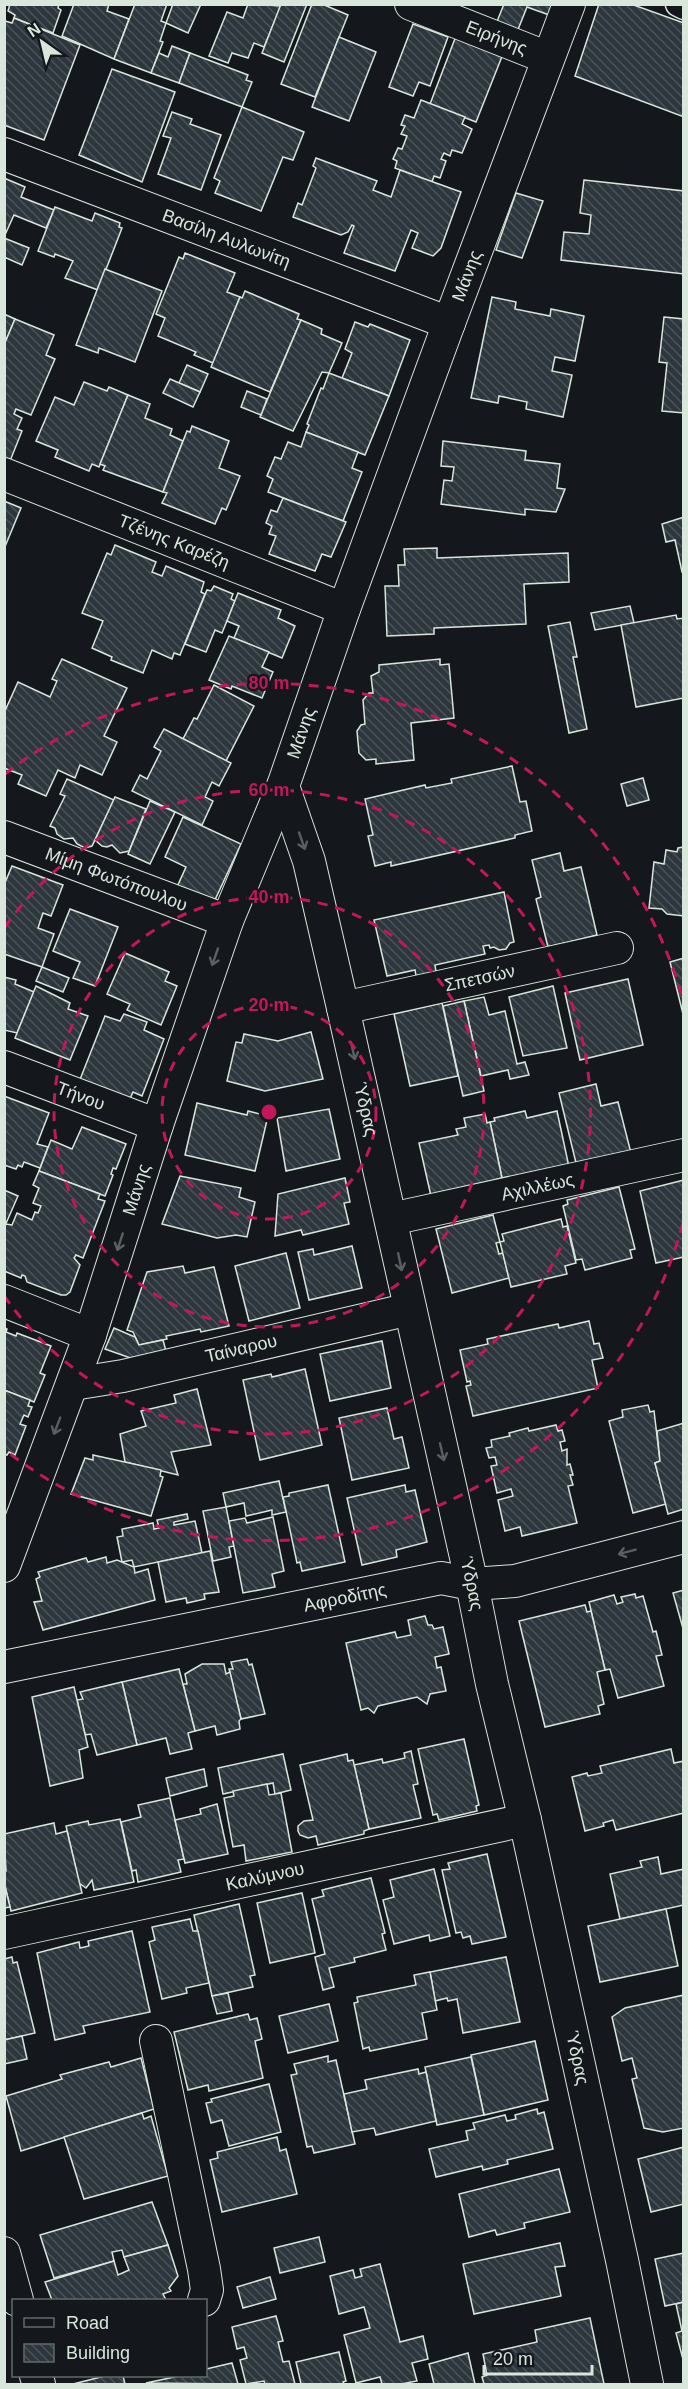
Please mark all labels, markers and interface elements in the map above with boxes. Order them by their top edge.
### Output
north arrow [12,12,72,72]
street label: Ειρήνης [463,17,530,59]
text: N [24,20,43,40]
street label: Βασίλη Αυλωνίτη [160,205,293,272]
street label: Μάνης [448,247,486,304]
street label: Τζένης Καρέζη [116,511,233,573]
text: 80 m [248,673,290,693]
street label: Μάνης [283,704,320,761]
text: 60 m [248,780,290,800]
one-way arrow [297,831,308,850]
street label: Μίμη Φωτόπουλου [43,843,190,915]
text: 40 m [248,887,290,907]
one-way arrow [209,947,220,966]
street label: Σπετσών [443,961,517,995]
text: 20 m [248,995,290,1015]
one-way arrow [348,1041,359,1060]
street label: Τήνου [54,1078,108,1114]
street label: Ύδρας [350,1080,381,1138]
centre of rings [259,1102,279,1122]
street label: Μάνης [119,1161,154,1218]
street label: Αχιλλέως [499,1169,576,1205]
one-way arrow [113,1232,124,1251]
one-way arrow [395,1252,406,1271]
street label: Ταίναρου [203,1330,279,1366]
one-way arrow [50,1416,61,1435]
one-way arrow [437,1442,448,1462]
one-way arrow [618,1547,637,1559]
street label: Ύδρας [456,1555,487,1613]
street label: Αφροδίτης [302,1579,388,1616]
street label: Καλύμνου [224,1858,306,1895]
street label: Ύδρας [562,2029,593,2087]
legend [12,2299,207,2377]
text: Road [66,2313,109,2333]
scale bar [484,2338,592,2376]
text: Building [66,2343,130,2363]
text: 20 m [493,2349,533,2369]

